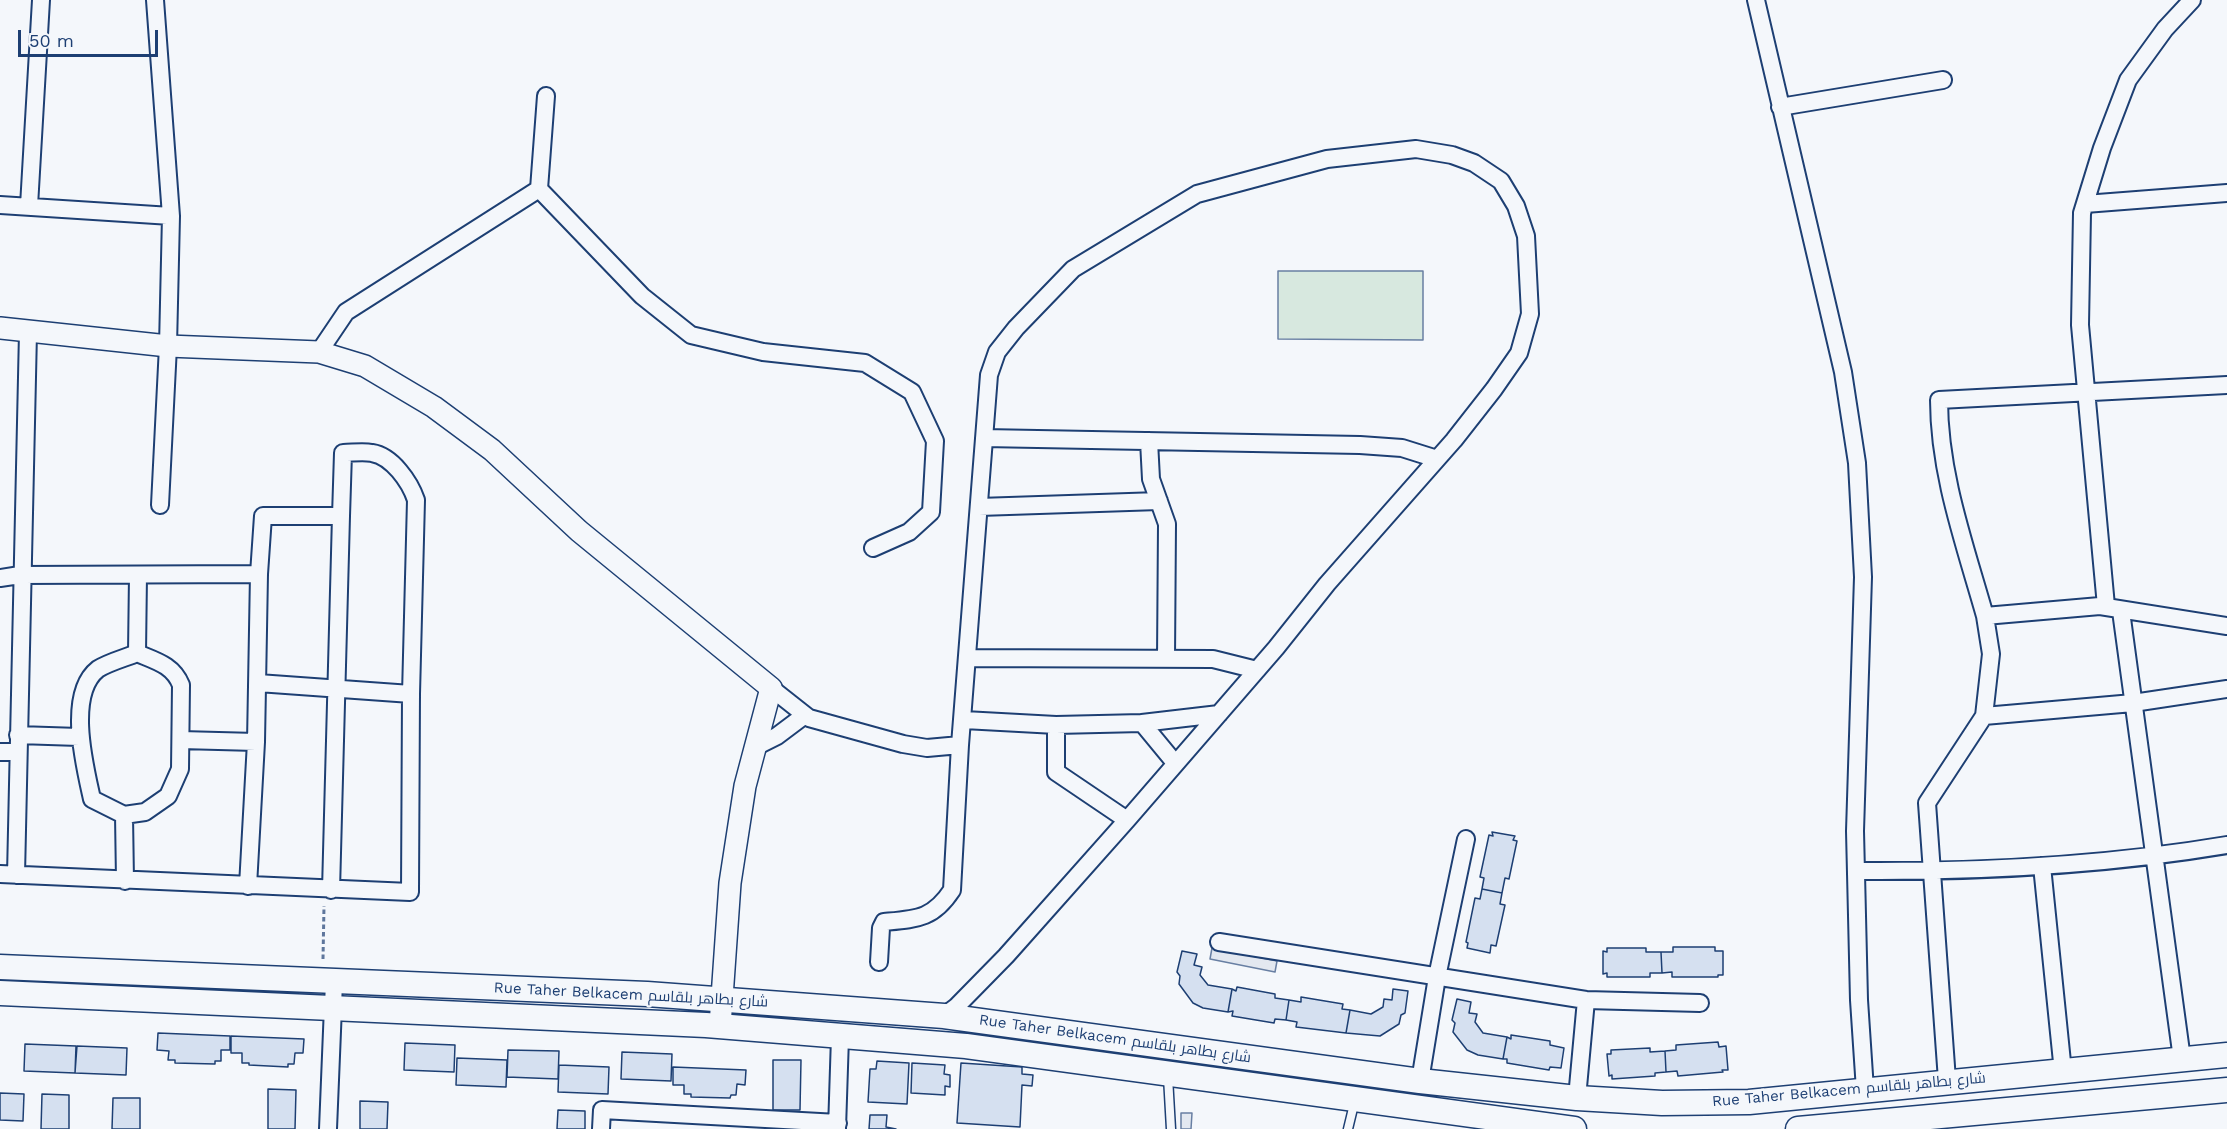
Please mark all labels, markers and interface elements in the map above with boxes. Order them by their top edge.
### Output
scale bar [21,18,160,56]
text: 50 m [29,30,74,51]
street label: Rue Taher Belkacem شارع بطاهر بلقاسم [493,979,769,1011]
street label: Rue Taher Belkacem شارع بطاهر بلقاسم [978,1011,1252,1067]
street label: Rue Taher Belkacem شارع بطاهر بلقاسم [1711,1069,1987,1111]

